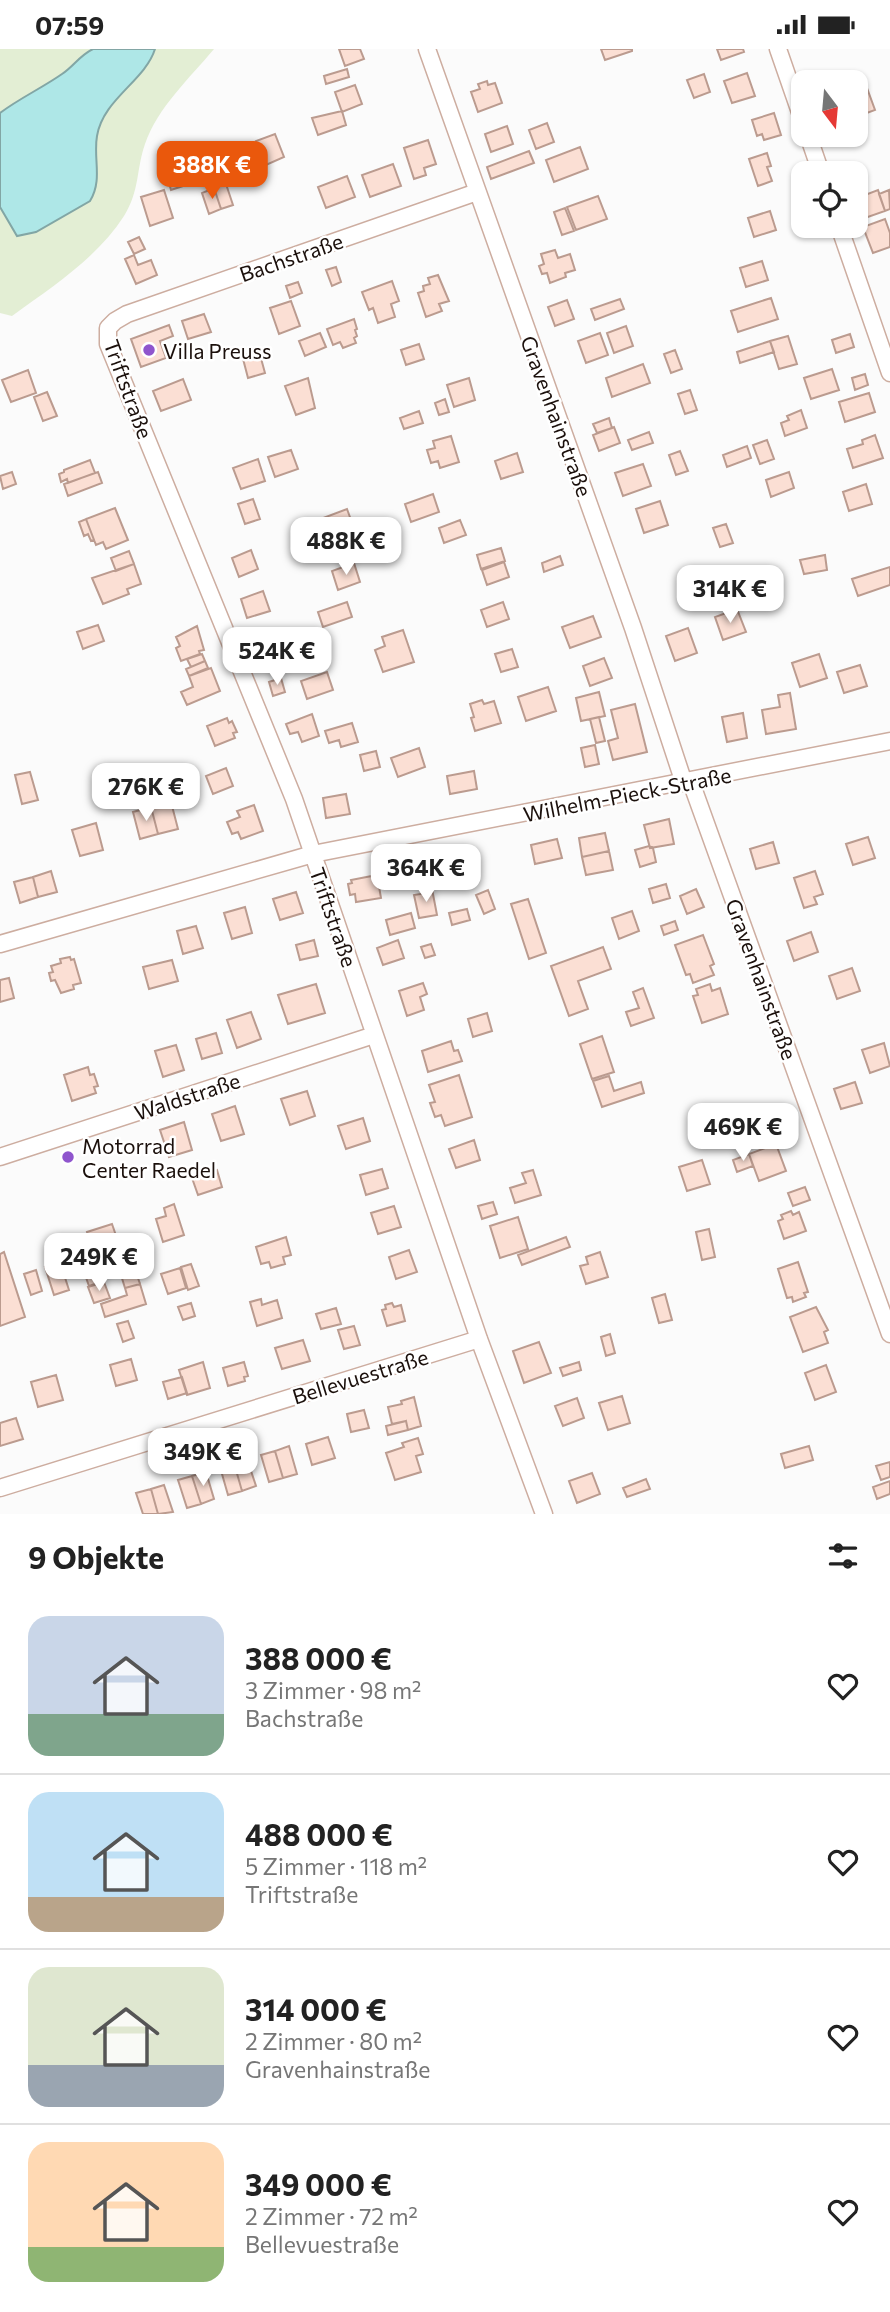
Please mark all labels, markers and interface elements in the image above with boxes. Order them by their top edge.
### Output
text: 07:59 [35,9,104,40]
north arrow [791,70,868,147]
map controls [791,70,868,238]
pin: 388K € [155,141,269,201]
text: 388K € [173,150,251,178]
button: locate [791,161,868,238]
street label: Bachstraße [236,228,346,286]
street label: Gravenhainstraße [516,332,598,500]
street label: Triftstraße [100,336,158,442]
place label: Villa Preuss [163,338,272,363]
marker: Villa Preuss [141,342,157,358]
pin: 488K € [289,517,403,577]
text: 488K € [306,526,386,554]
pin: 314K € [673,565,787,625]
text: 314K € [693,574,767,602]
pin: 524K € [220,627,334,687]
text: 524K € [239,636,315,664]
street label: Wilhelm-Pieck-Straße [521,762,733,826]
pin: 276K € [89,763,203,823]
text: 276K € [108,772,184,800]
pin: 364K € [369,845,483,904]
text: 364K € [387,853,465,881]
street label: Triftstraße [305,864,363,970]
street label: Gravenhainstraße [721,895,803,1063]
street label: Waldstraße [131,1067,243,1125]
pin: 469K € [686,1103,800,1163]
text: 469K € [704,1112,782,1140]
place label: Motorrad Center Raedel [82,1133,216,1182]
marker: Motorrad Center Raedel [60,1149,76,1165]
pin: 249K € [42,1233,156,1293]
text: 249K € [60,1242,138,1270]
street label: Bellevuestraße [289,1343,431,1409]
pin: 349K € [146,1429,260,1488]
text: 349K € [164,1437,242,1465]
icon: filters [824,1537,862,1575]
text: 9 Objekte [28,1538,164,1575]
text: 388 000 € [245,1639,392,1676]
icon: home [84,1644,168,1728]
icon: heart [824,1667,862,1705]
text: 3 Zimmer · 98 m² [245,1676,421,1704]
text: Bachstraße [245,1704,363,1732]
text: 488 000 € [245,1815,393,1852]
icon: home [84,1820,168,1904]
icon: heart [824,1843,862,1881]
text: 5 Zimmer · 118 m² [245,1852,427,1880]
text: Triftstraße [245,1880,358,1908]
text: 314 000 € [245,1990,387,2027]
icon: home [84,1995,168,2079]
icon: heart [824,2018,862,2056]
text: 2 Zimmer · 80 m² [245,2027,422,2055]
text: Gravenhainstraße [245,2055,430,2083]
text: 349 000 € [245,2165,392,2202]
icon: home [84,2170,168,2254]
icon: heart [824,2193,862,2231]
text: 2 Zimmer · 72 m² [245,2202,418,2230]
text: Bellevuestraße [245,2230,399,2258]

